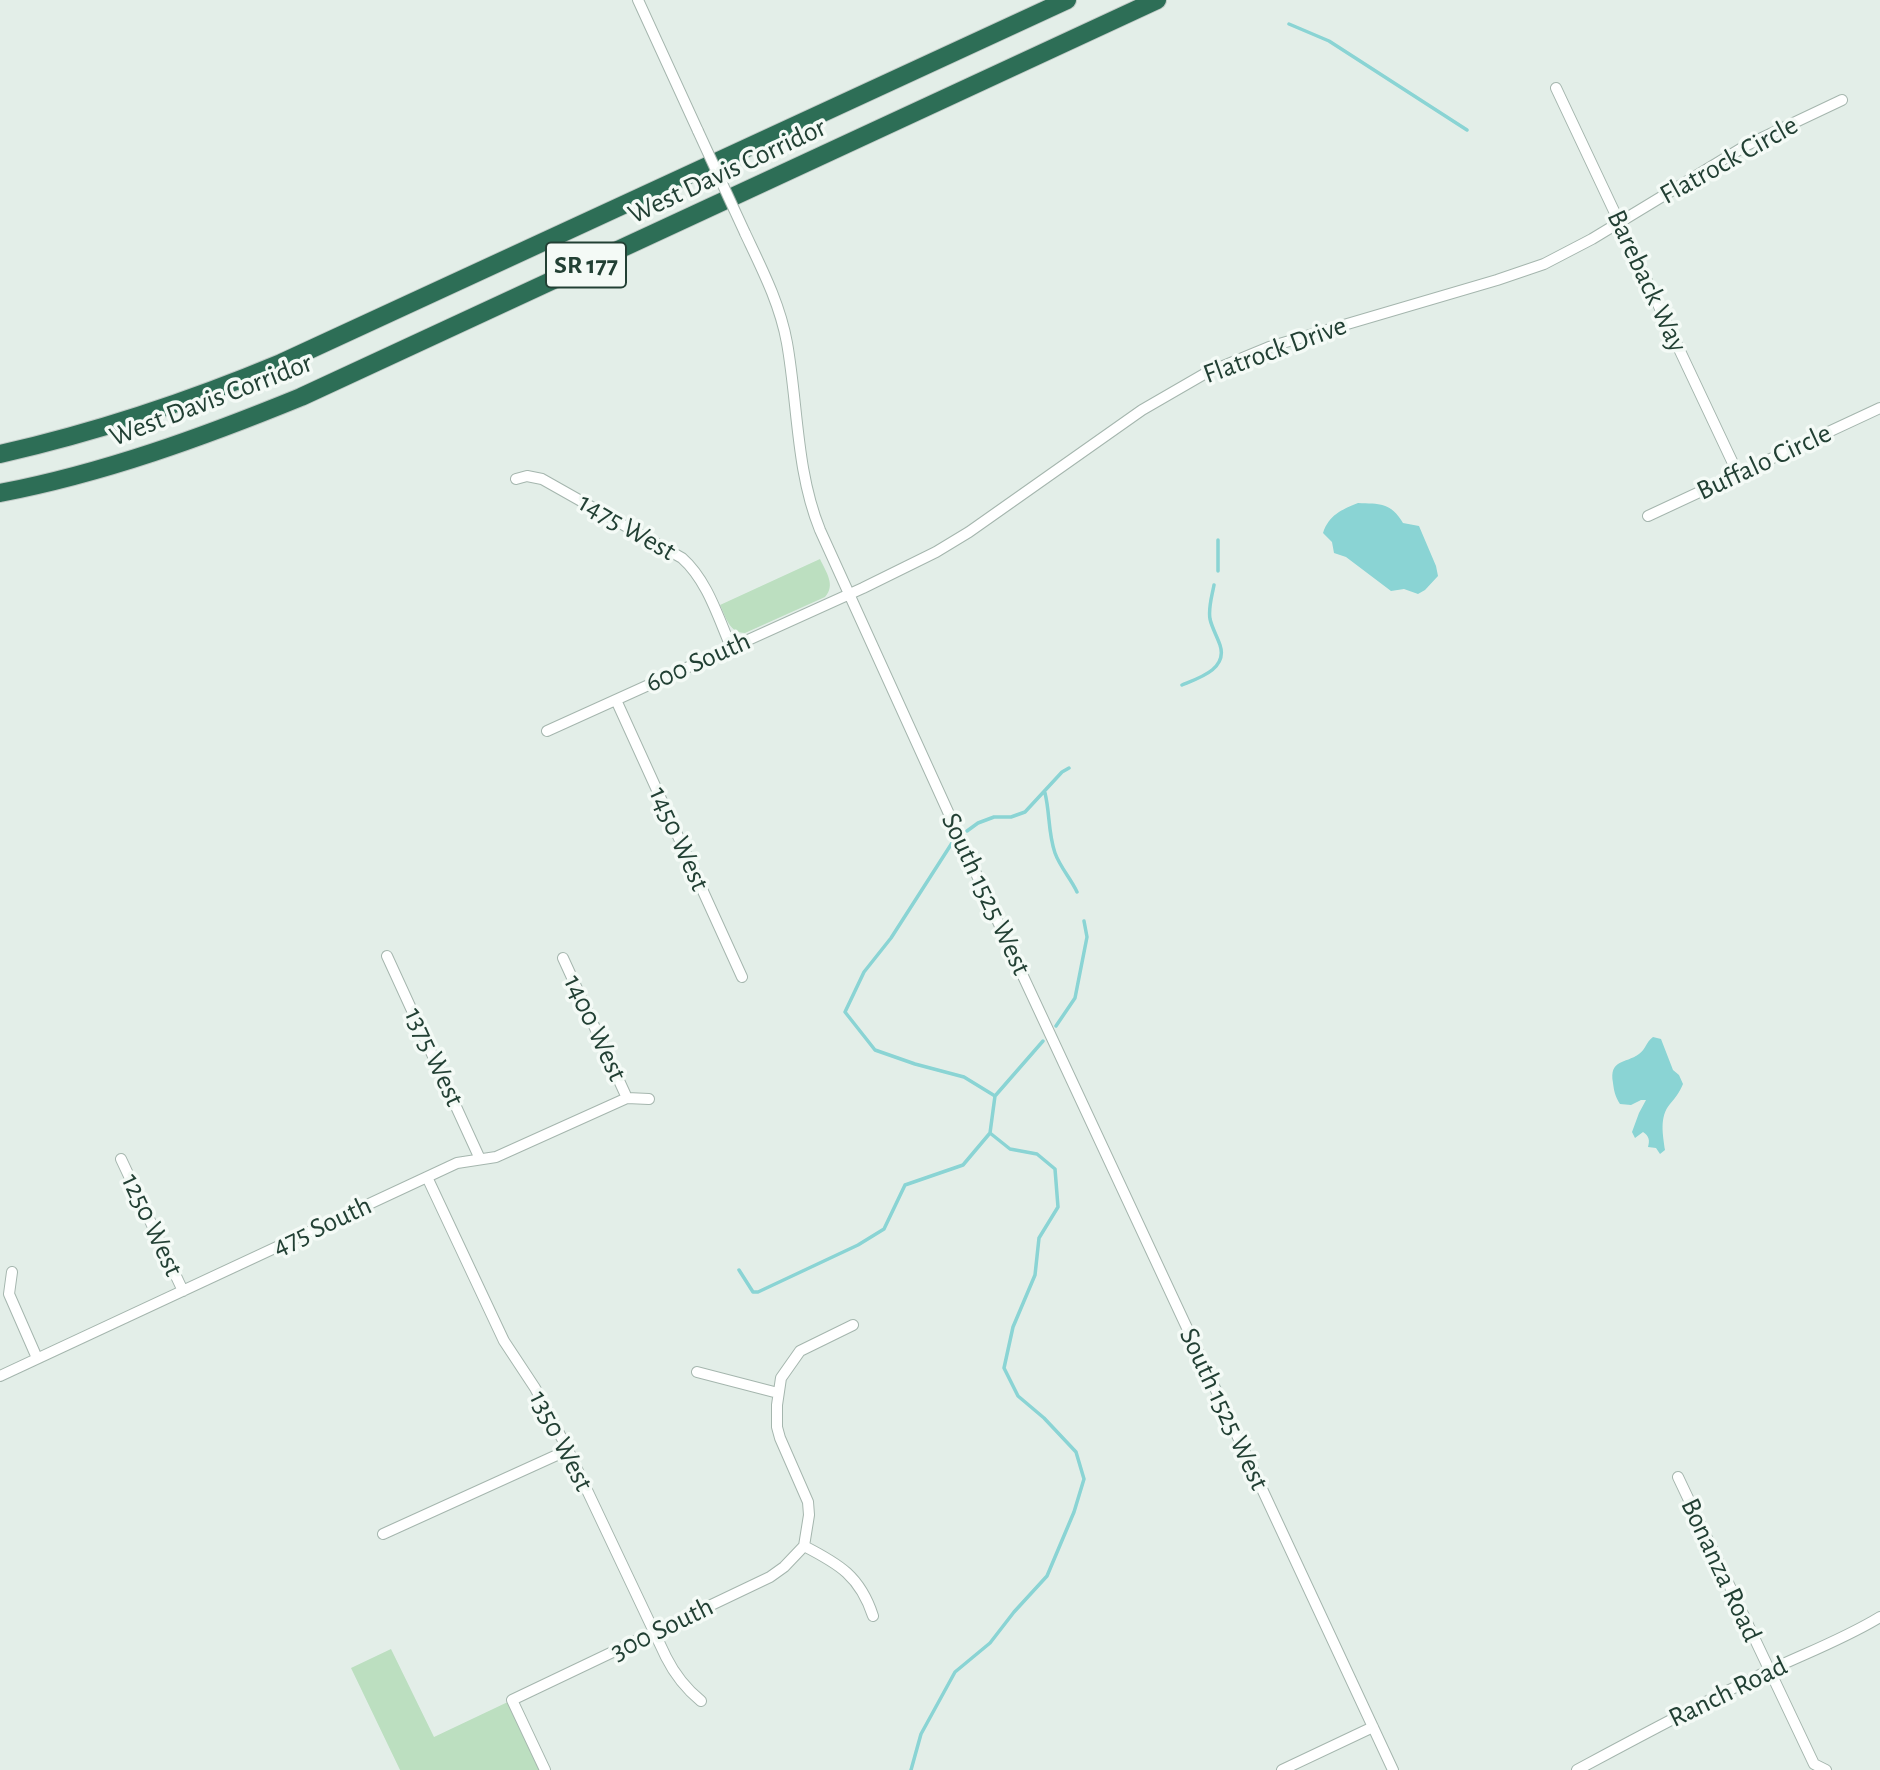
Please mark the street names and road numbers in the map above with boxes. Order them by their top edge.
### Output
street label: Flatrock Circle [1654,108,1804,212]
street label: West Davis Corridor [623,111,831,231]
street label: Bareback Way [1599,205,1695,357]
road number: SR 177 [546,242,626,288]
street label: Flatrock Drive [1199,309,1351,391]
street label: West Davis Corridor [105,346,317,454]
street label: Buffalo Circle [1691,416,1837,508]
street label: 1475 West [572,486,682,568]
street label: 600 South [640,624,756,700]
street label: 1450 West [641,782,717,896]
street label: South 1525 West [934,808,1038,980]
street label: 1400 West [556,970,634,1086]
street label: 1375 West [397,1002,471,1112]
street label: 1250 West [114,1168,190,1282]
street label: 475 South [267,1188,377,1264]
street label: South 1525 West [1172,1323,1276,1495]
street label: 1350 West [521,1385,601,1497]
street label: Bonanza Road [1673,1493,1769,1647]
street label: 300 South [605,1590,719,1668]
street label: Ranch Road [1663,1649,1793,1735]

